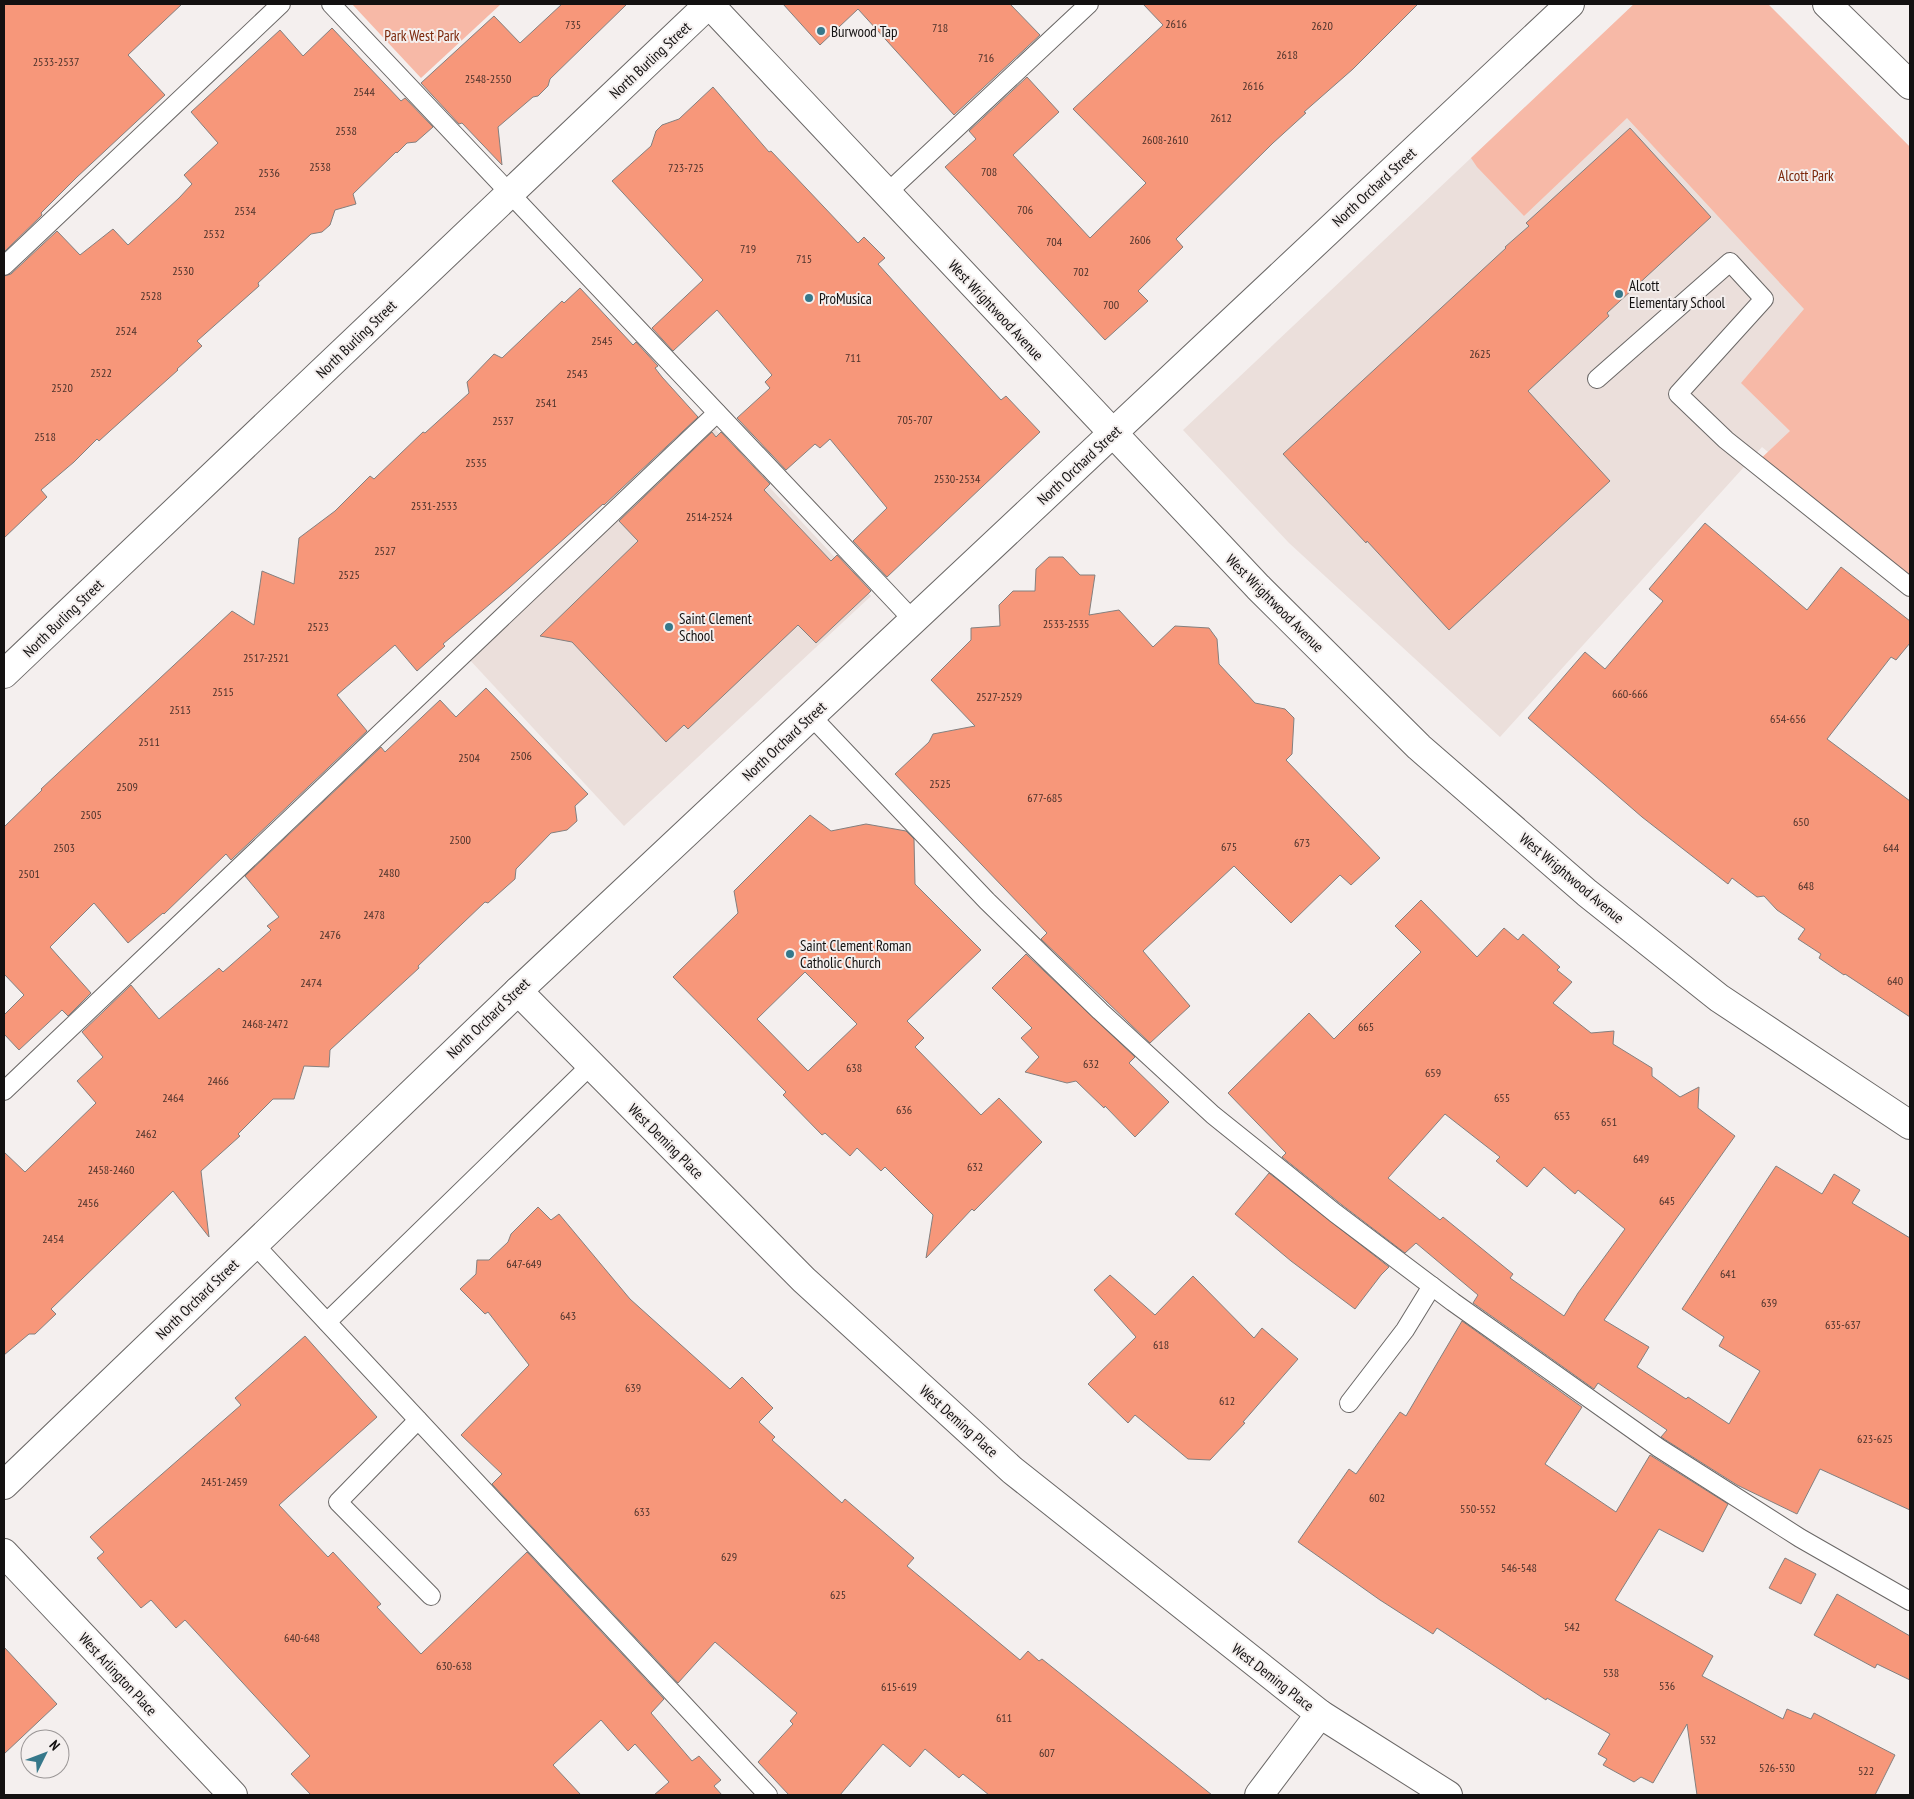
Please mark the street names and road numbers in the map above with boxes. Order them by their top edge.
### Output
street label: North Burling Street [605,17,695,103]
street label: North Orchard Street [1328,143,1420,231]
street label: West Wrightwood Avenue [944,256,1048,364]
street label: North Burling Street [312,296,400,382]
street label: North Orchard Street [1033,421,1125,509]
street label: West Wrightwood Avenue [1222,550,1328,656]
street label: North Burling Street [19,575,107,661]
street label: North Orchard Street [738,697,830,785]
street label: West Wrightwood Avenue [1516,829,1628,927]
street label: North Orchard Street [443,974,533,1062]
street label: West Deming Place [624,1099,708,1183]
street label: North Orchard Street [152,1255,242,1343]
street label: West Deming Place [916,1381,1002,1461]
street label: West Arlington Place [75,1629,161,1719]
street label: West Deming Place [1228,1639,1318,1715]

